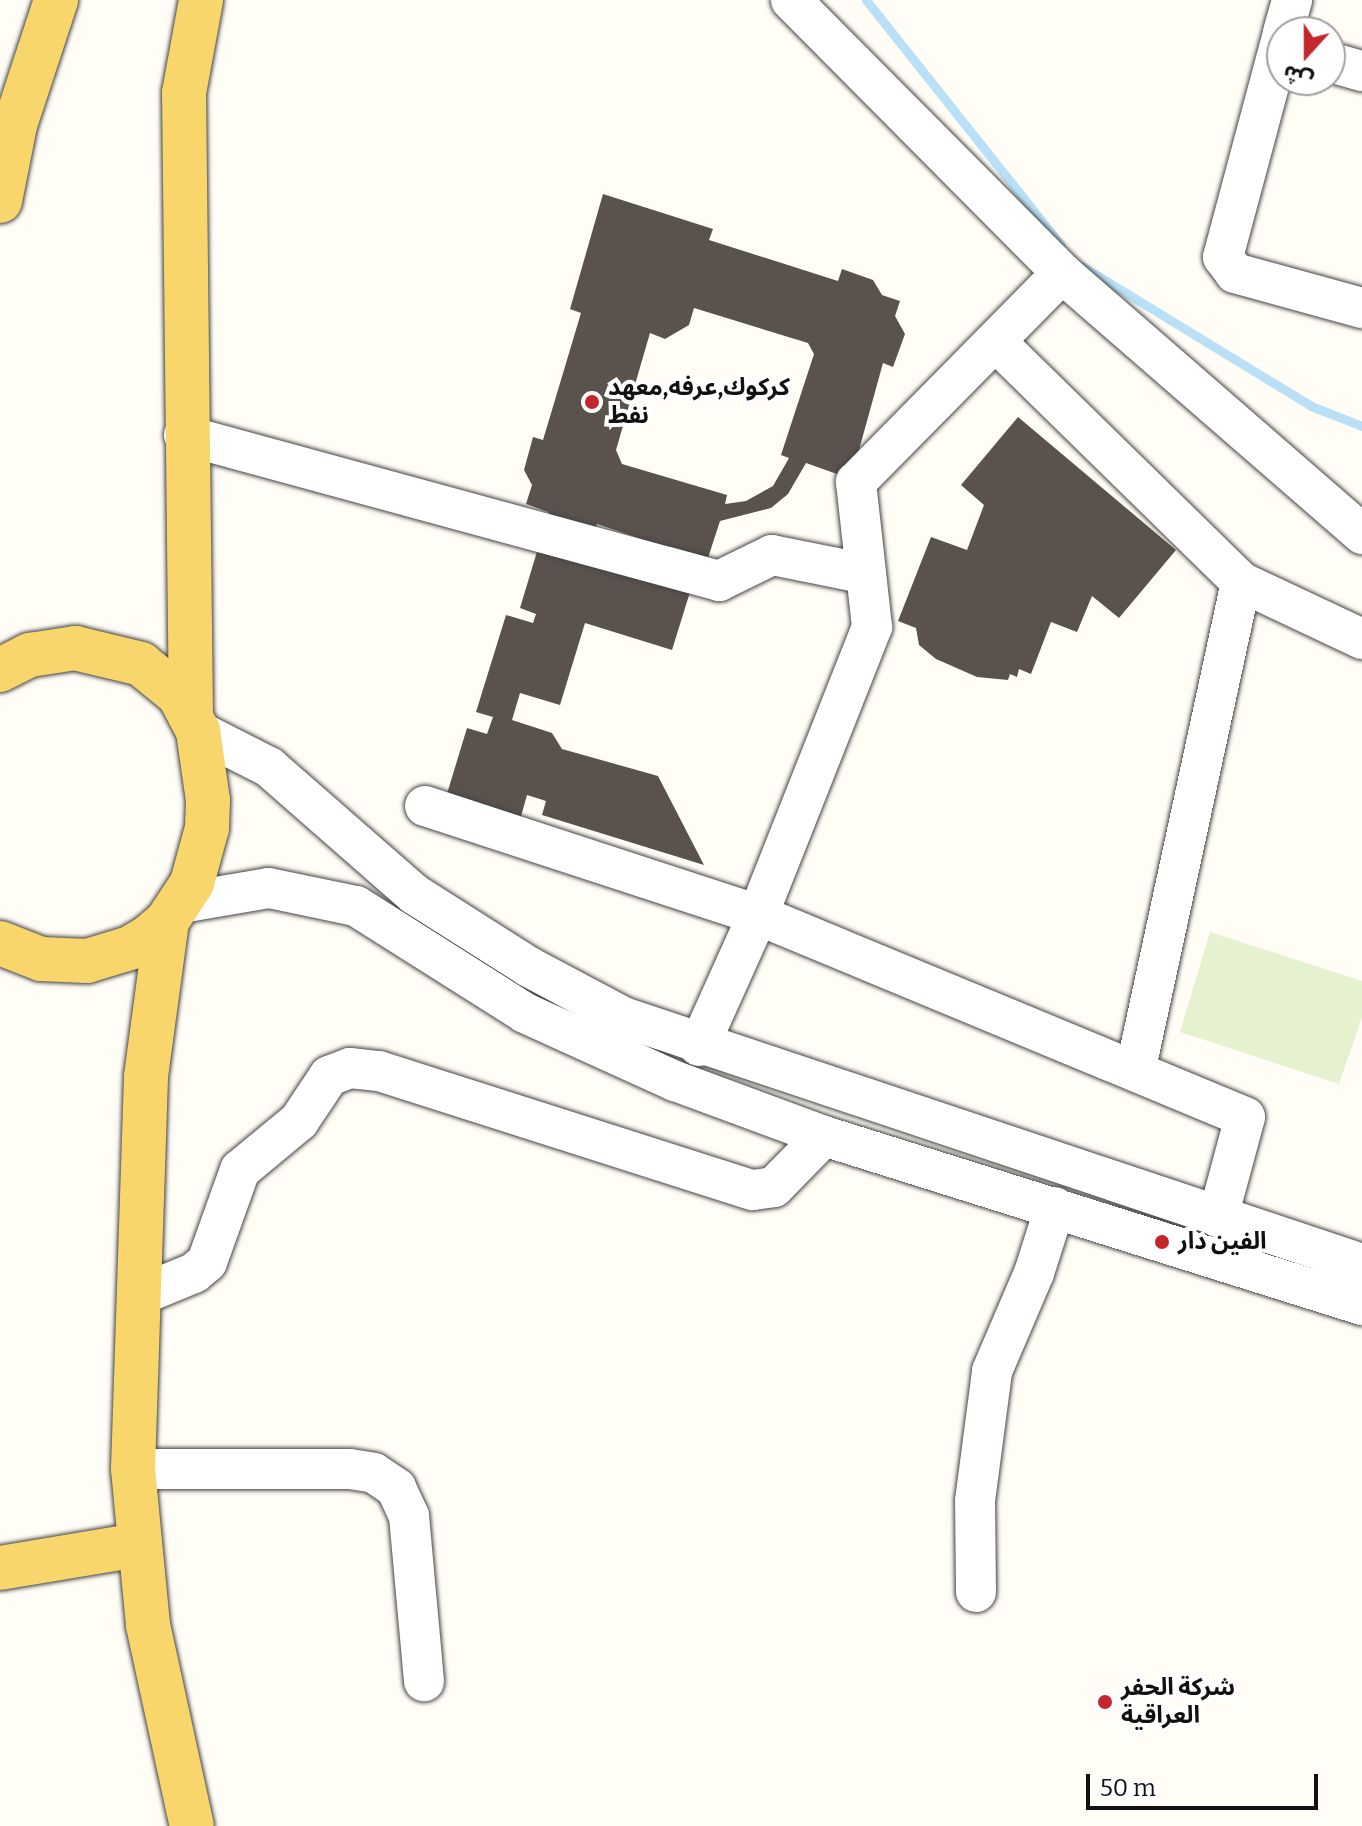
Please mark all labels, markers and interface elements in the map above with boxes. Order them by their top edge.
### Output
north arrow [1266,16,1346,96]
text: ش [1279,59,1317,95]
place label: كركوك,عرفه,معهد نفط [608,374,790,430]
marker: كركوك,عرفه,معهد نفط [583,393,601,411]
place label: الفين دار [1178,1228,1267,1256]
marker: الفين دار [1153,1233,1171,1251]
place label: شركة الحفر العراقية [1121,1674,1235,1730]
marker: شركة الحفر العراقية [1096,1693,1114,1711]
scale bar [1090,1758,1322,1808]
text: 50 m [1100,1774,1156,1802]

